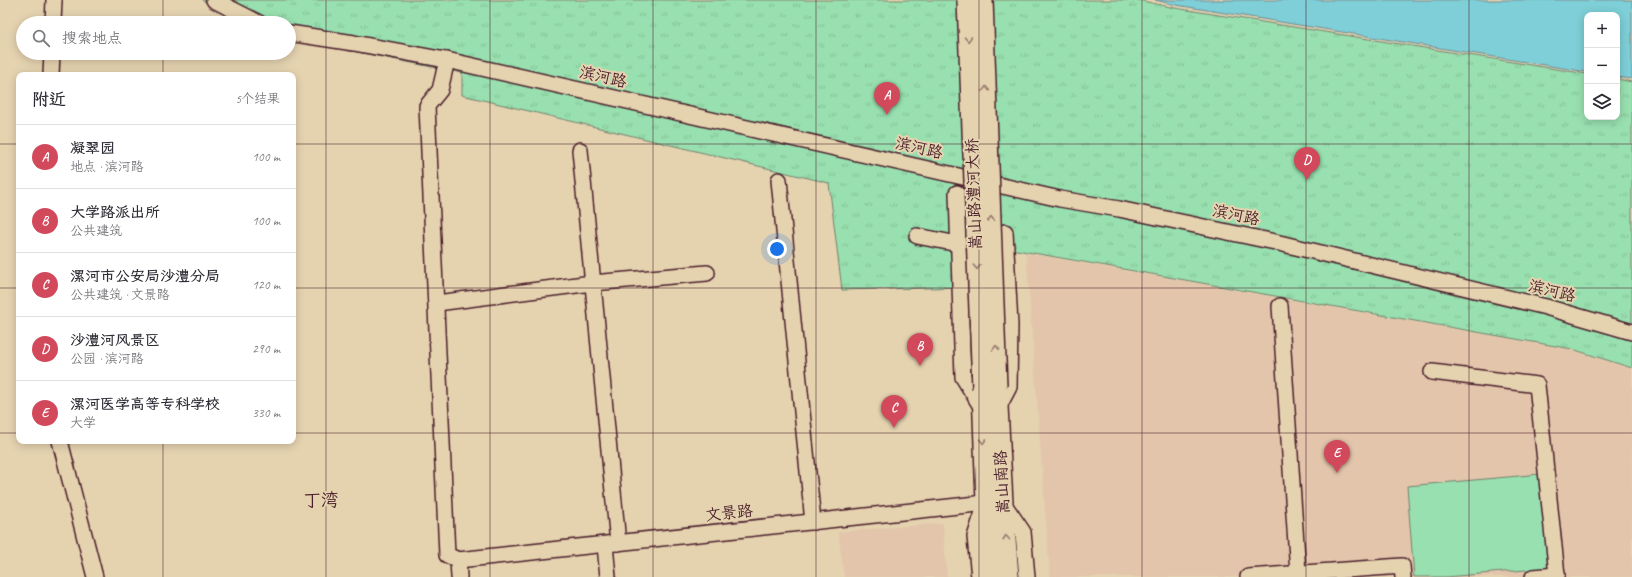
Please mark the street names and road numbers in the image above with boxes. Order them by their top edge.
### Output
street label: 滨河路 [577,62,629,92]
street label: 滨河路 [893,133,945,163]
street label: 嵩山路澧河大桥 [962,138,986,250]
street label: 滨河路 [1210,200,1262,230]
street label: 滨河路 [1526,275,1578,307]
street label: 嵩山南路 [990,450,1014,514]
street label: 文景路 [704,501,754,525]

